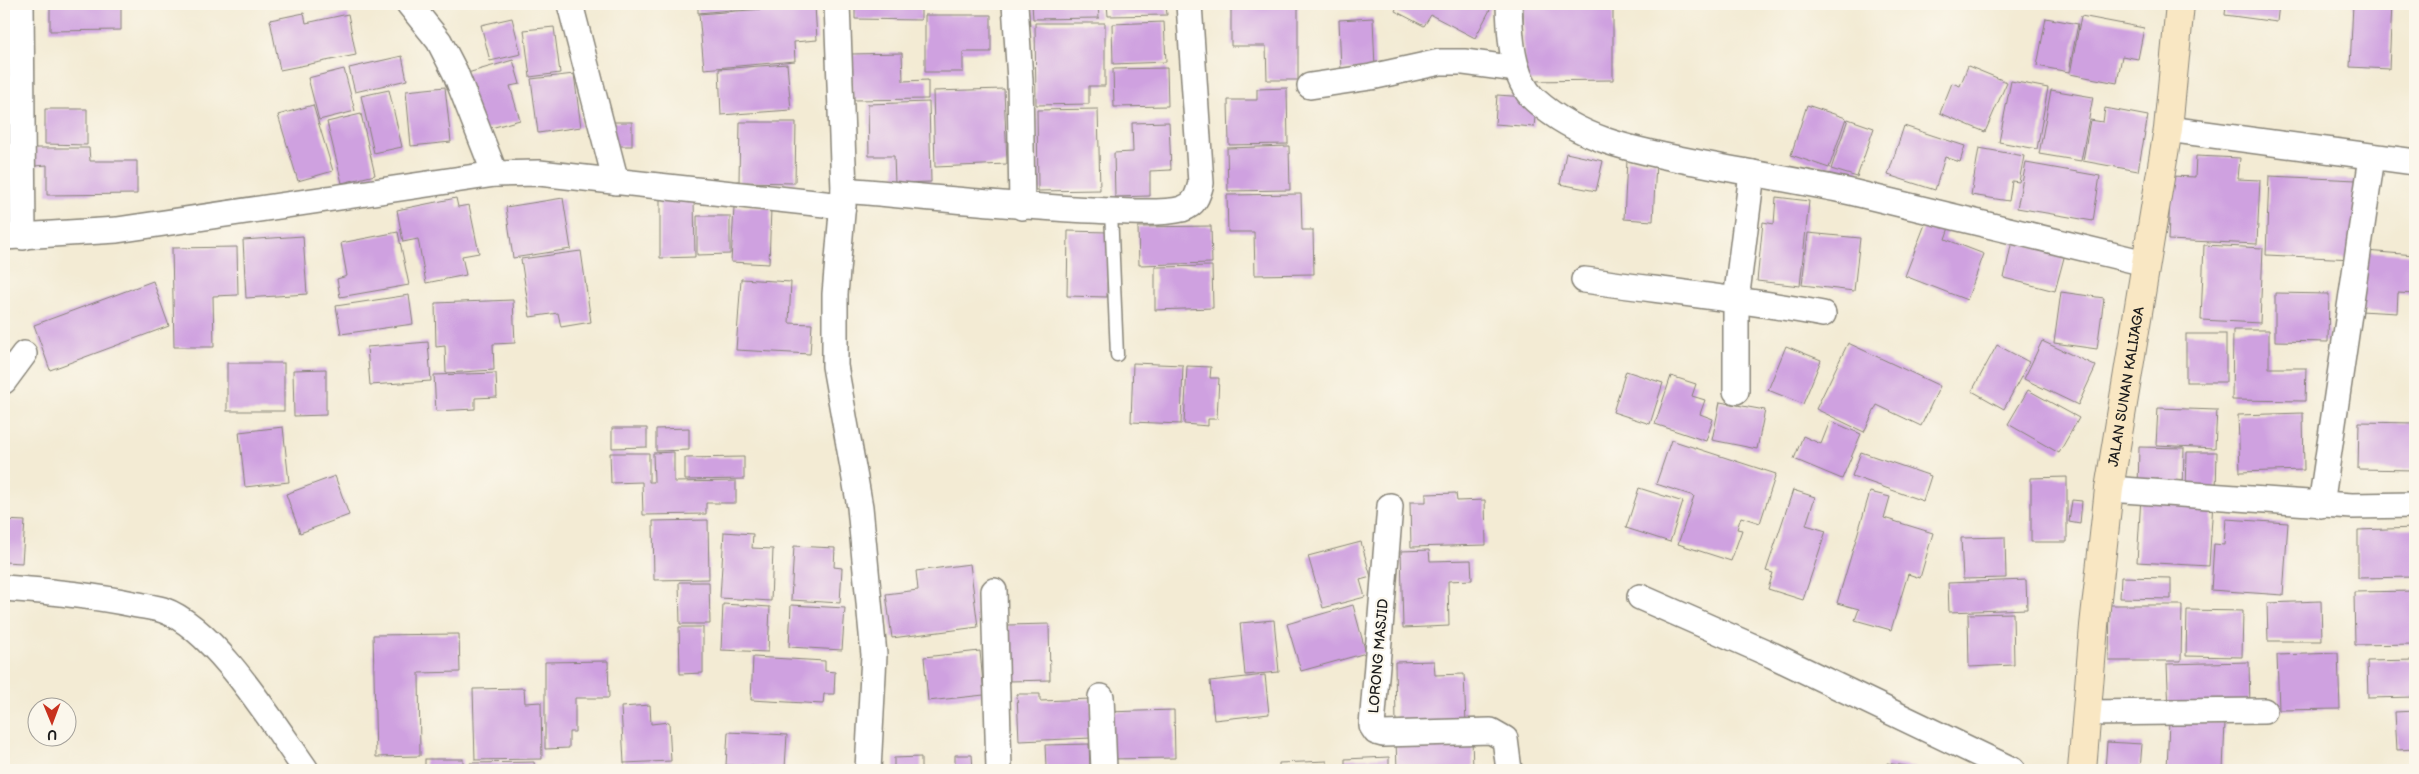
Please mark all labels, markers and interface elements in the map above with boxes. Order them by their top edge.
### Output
street label: JALAN SUNAN KALIJAGA [2105,305,2148,468]
street label: LORONG MASJID [1365,598,1392,714]
north arrow [28,696,78,746]
text: U [47,726,57,743]

